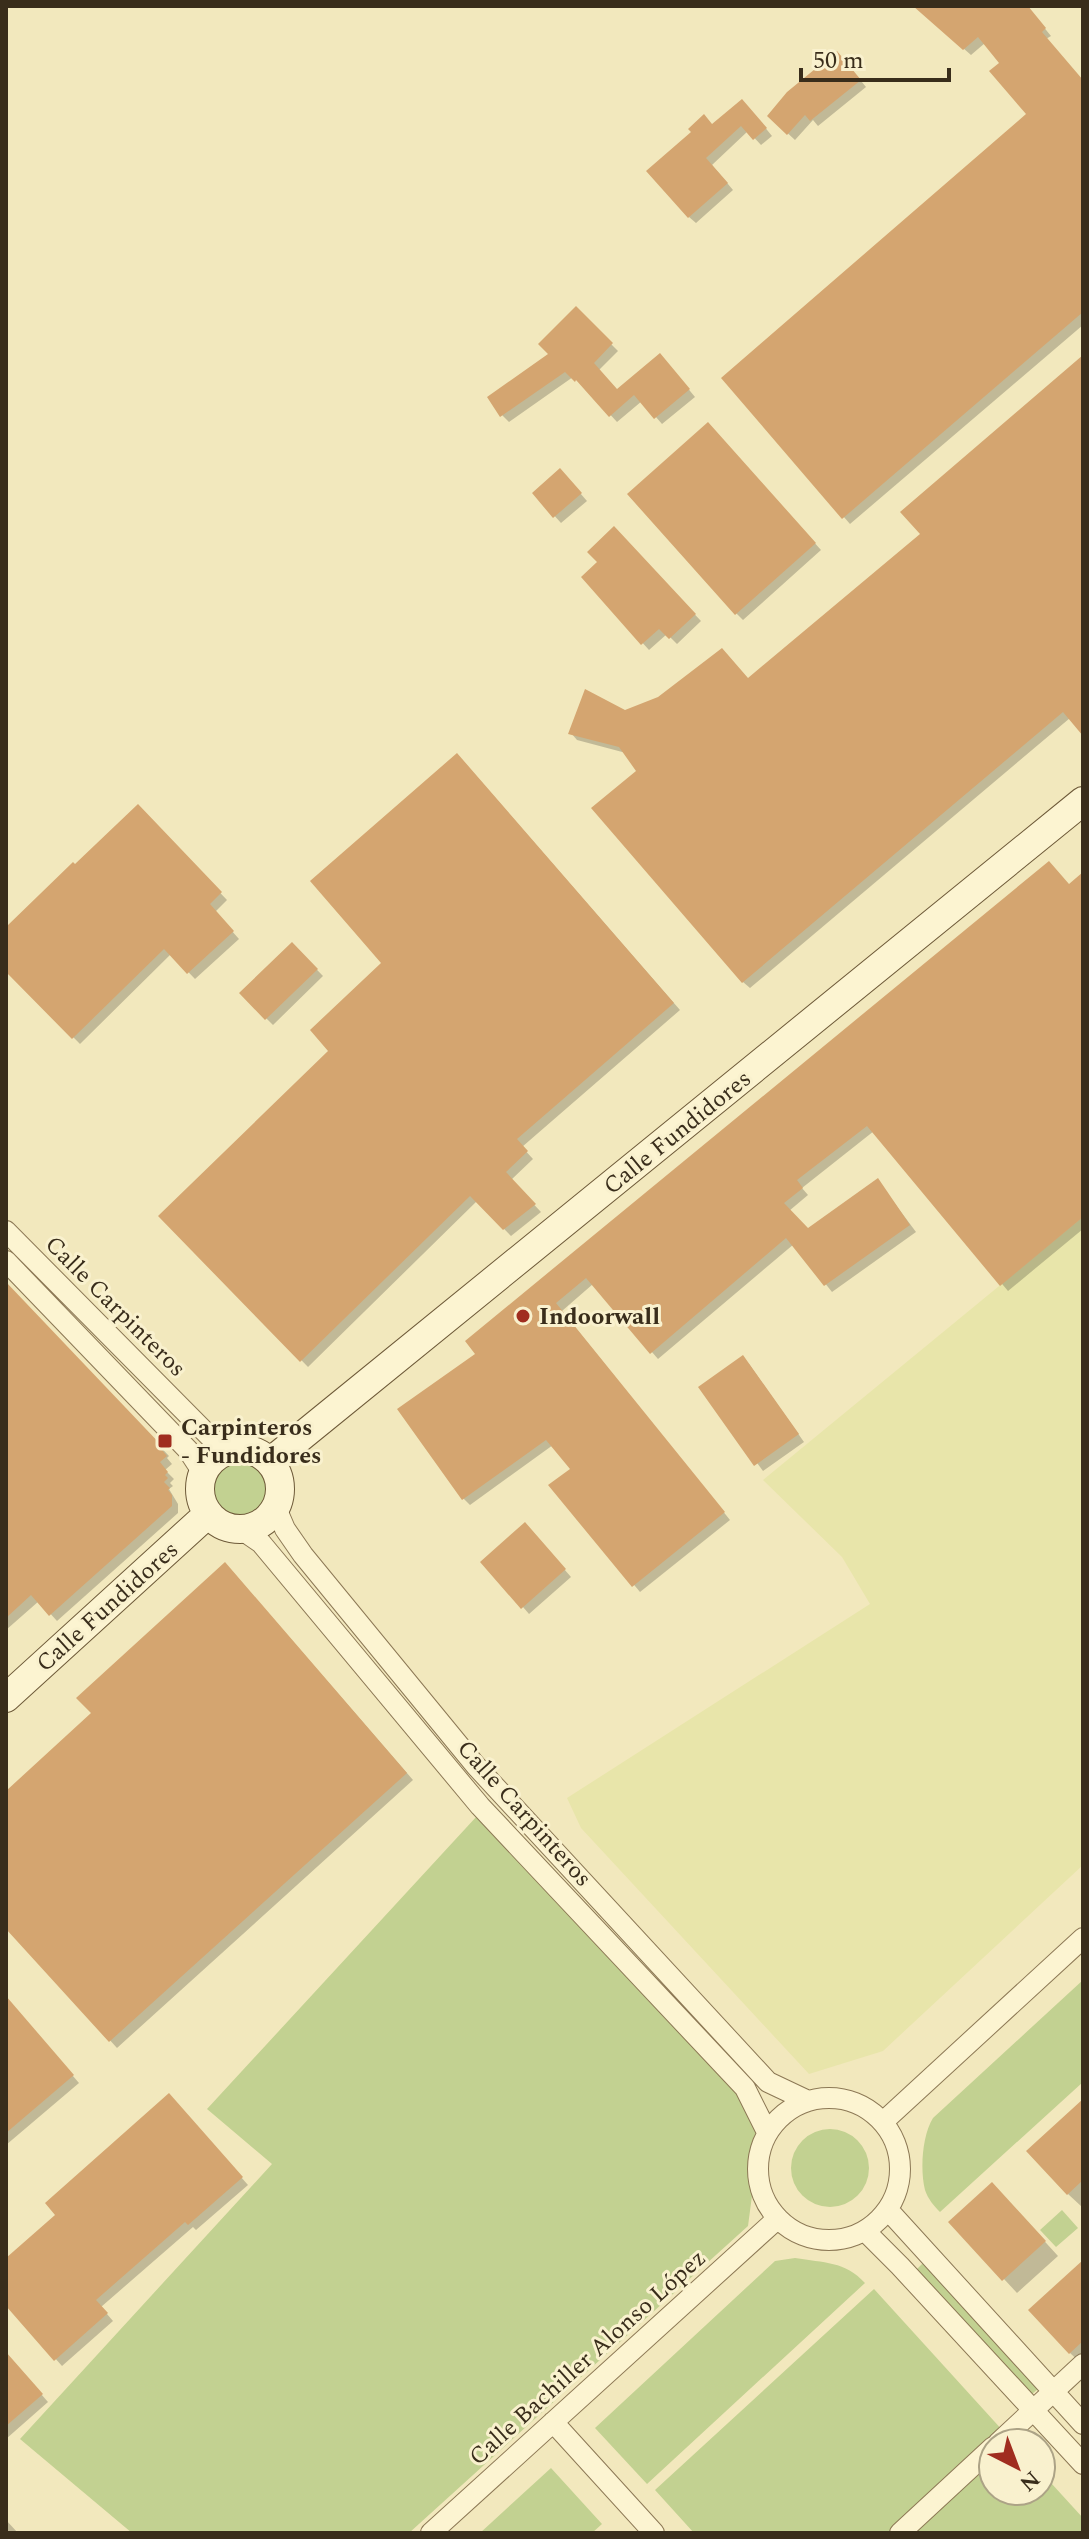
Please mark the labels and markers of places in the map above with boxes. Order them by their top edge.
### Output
place label: Indoorwall [539,1299,660,1335]
marker: Indoorwall [514,1307,532,1325]
place label: Carpinteros - Fundidores [181,1410,322,1474]
marker: Carpinteros - Fundidores [156,1432,174,1450]

